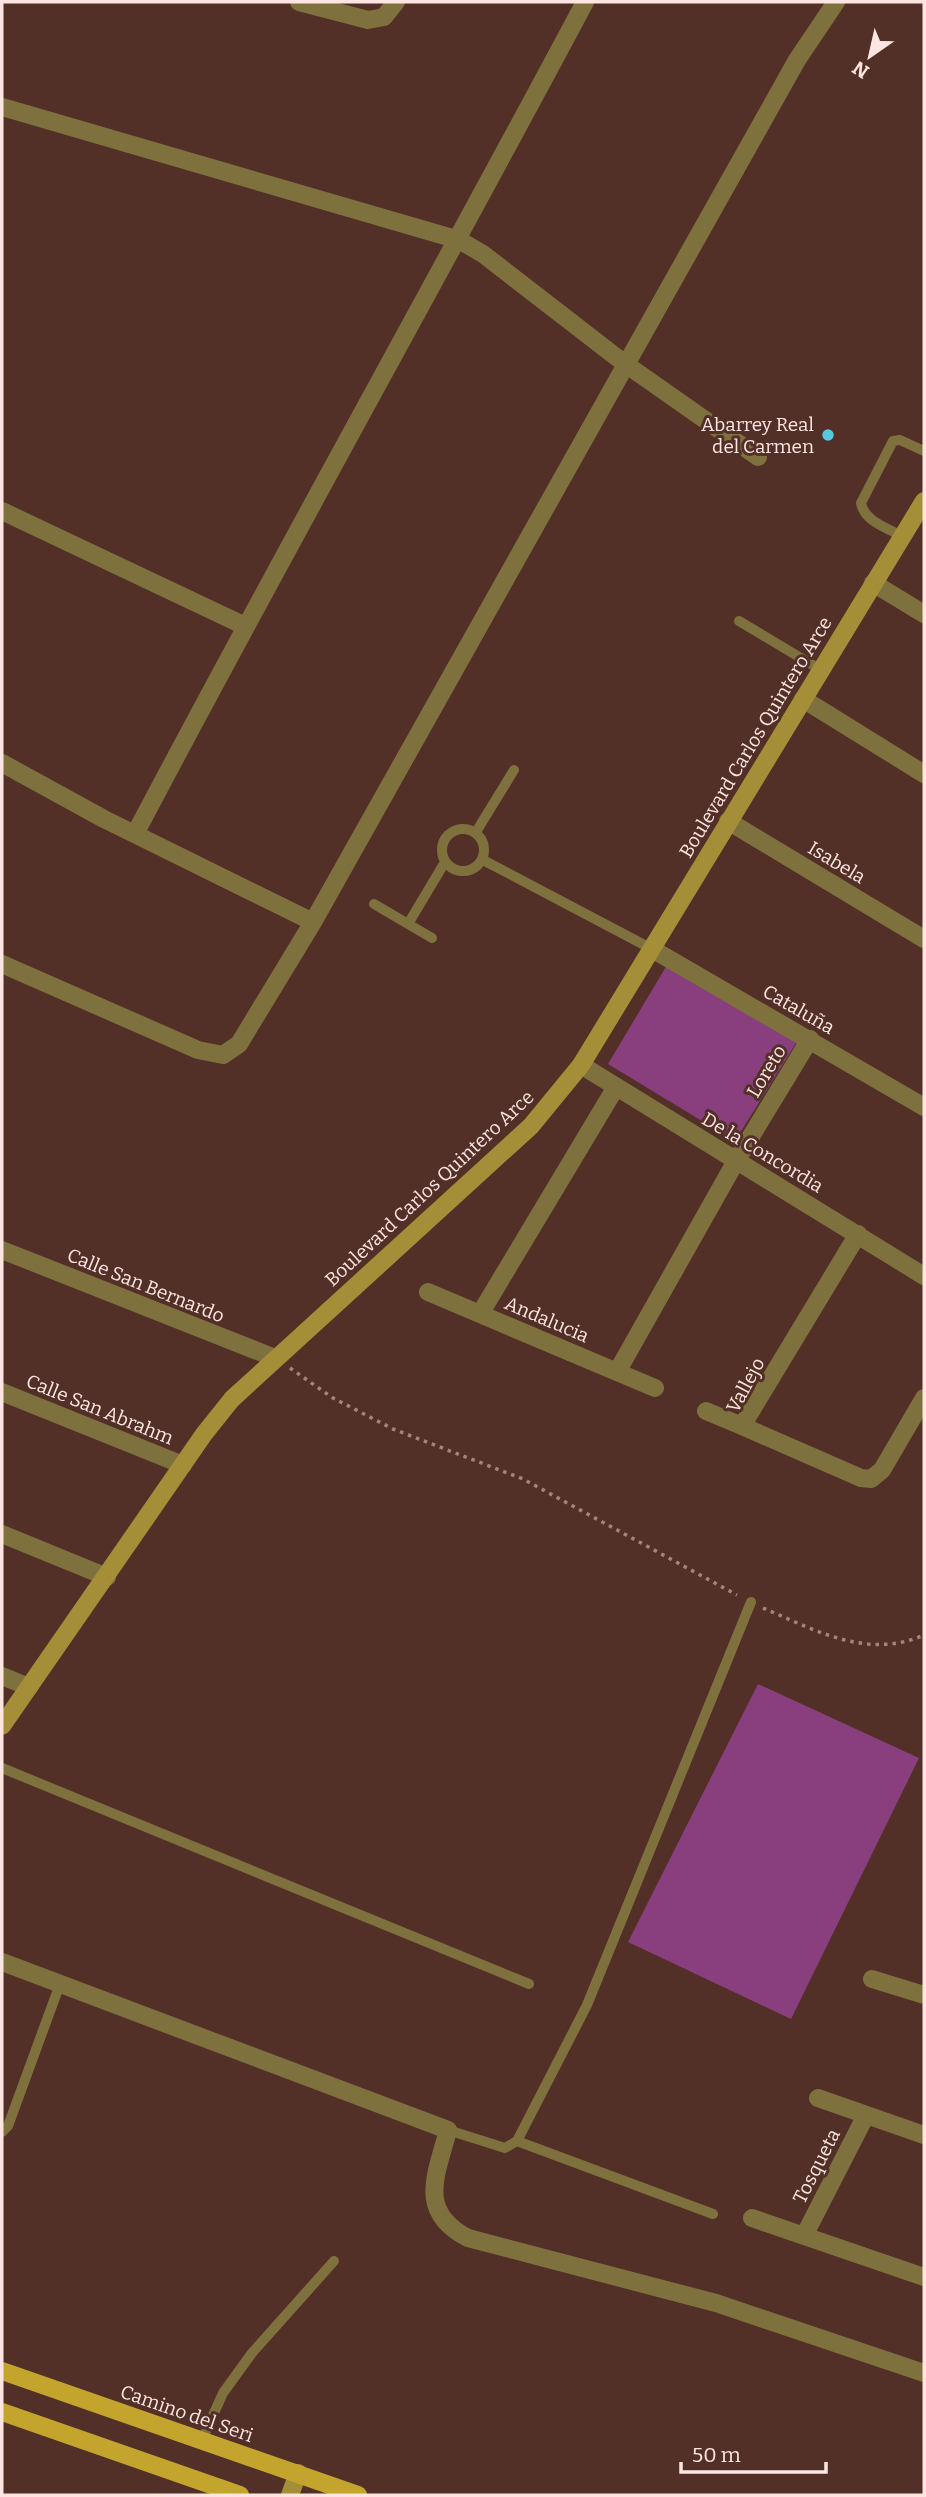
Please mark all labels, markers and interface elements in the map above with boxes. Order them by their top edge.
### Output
north arrow [835,21,905,91]
text: N [848,56,873,83]
place label: Abarrey Real del Carmen [701,413,814,458]
marker: Abarrey Real del Carmen [820,427,836,443]
street label: Boulevard Carlos Quintero Arce [674,613,837,862]
street label: Isabela [804,836,870,889]
street label: Cataluña [759,980,839,1039]
street label: Loreto [742,1041,791,1102]
street label: Boulevard Carlos Quintero Arce [320,1085,538,1291]
street label: De la Concordia [698,1107,828,1198]
street label: Calle San Bernardo [64,1243,228,1328]
street label: Andalucia [501,1291,593,1348]
street label: Vallejo [721,1354,769,1417]
street label: Calle San Abrahm [23,1369,177,1450]
street label: Tosqueta [788,2125,845,2207]
street label: Camino del Seri [117,2380,257,2447]
scale bar [681,2430,826,2474]
text: 50 m [692,2442,741,2468]

